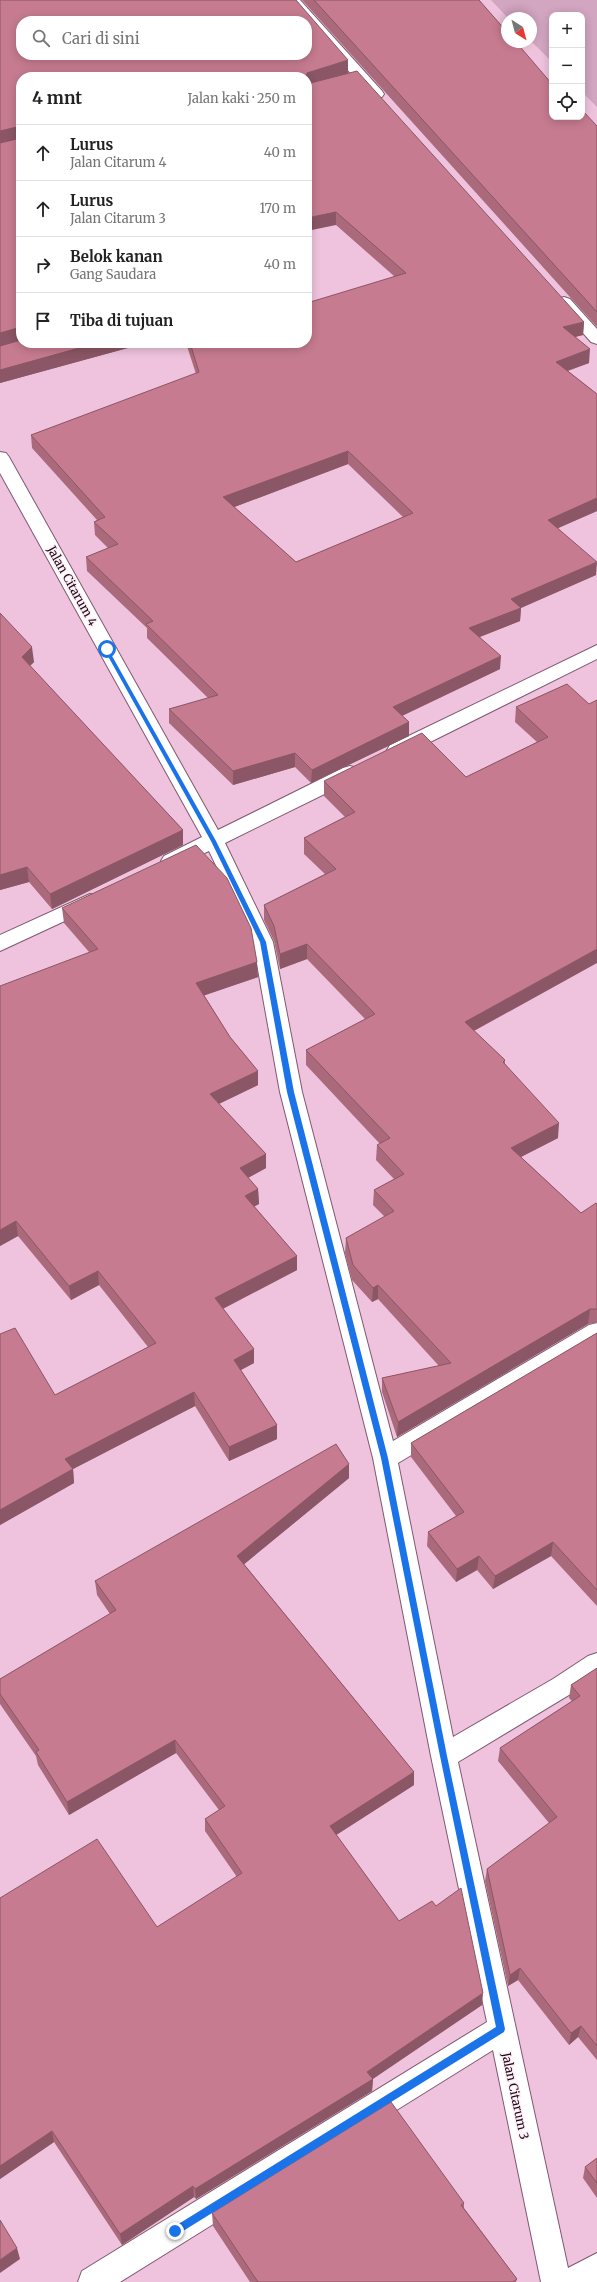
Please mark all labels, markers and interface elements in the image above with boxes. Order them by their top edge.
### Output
north arrow [501,12,537,48]
map controls [549,12,585,120]
button: + [549,12,585,48]
search box [16,16,312,60]
icon: search [30,27,52,49]
text: Cari di sini [62,29,140,48]
button: − [549,48,585,84]
button: locate [549,84,585,120]
text: 4 mnt [32,87,82,109]
text: Jalan kaki · 250 m [187,90,296,107]
text: Lurus [70,135,113,154]
icon: ahead [32,142,54,164]
text: 40 m [264,144,296,161]
text: Jalan Citarum 4 [70,154,167,171]
text: Lurus [70,191,113,210]
icon: ahead [32,198,54,220]
text: 170 m [259,200,296,217]
text: Jalan Citarum 3 [70,210,166,227]
text: Belok kanan [70,247,163,266]
icon: right [32,254,54,276]
text: 40 m [264,256,296,273]
text: Gang Saudara [70,266,156,283]
icon: arrive [32,310,54,332]
text: Tiba di tujuan [70,311,173,330]
street label: Jalan Citarum 4 [44,542,101,629]
route start [98,640,116,658]
street label: Jalan Citarum 3 [499,2050,532,2141]
route end [166,2222,184,2240]

